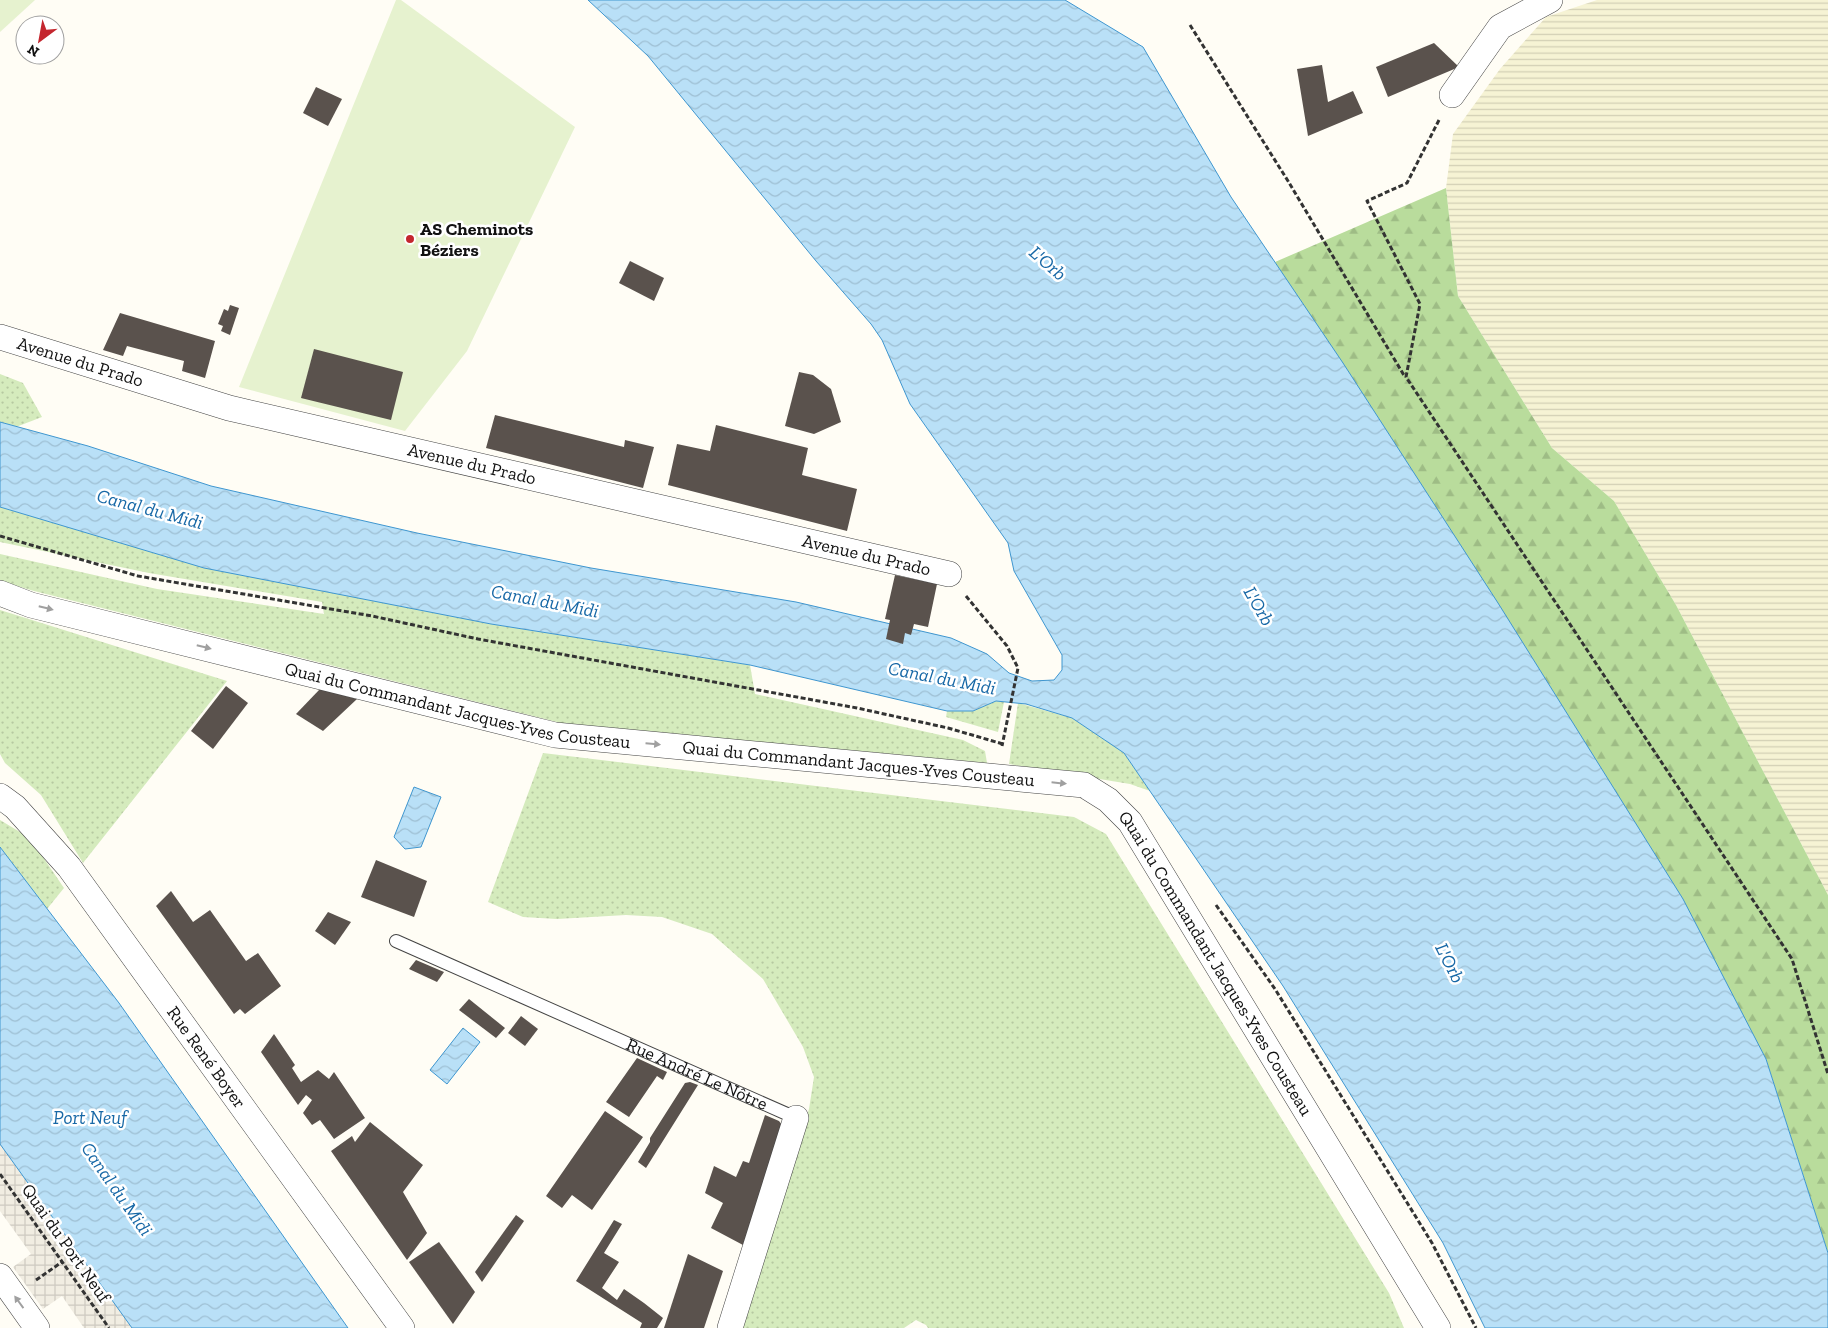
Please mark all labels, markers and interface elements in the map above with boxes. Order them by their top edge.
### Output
north arrow [15,15,65,65]
text: N [24,40,42,61]
place label: AS Cheminots Béziers [420,218,533,261]
marker: AS Cheminots Béziers [404,233,416,245]
water label: L'Orb [1025,241,1071,285]
street label: Avenue du Prado [14,332,146,392]
street label: Avenue du Prado [406,439,538,489]
water label: Canal du Midi [94,484,206,534]
street label: Avenue du Prado [800,530,933,580]
water label: Canal du Midi [489,579,601,623]
water label: L'Orb [1239,582,1279,630]
one-way arrow [39,604,54,612]
one-way arrow [197,643,212,651]
water label: Canal du Midi [886,656,998,700]
street label: Quai du Commandant Jacques-Yves Cousteau [283,657,631,753]
street label: Quai du Commandant Jacques-Yves Cousteau [681,736,1036,791]
one-way arrow [645,740,661,748]
one-way arrow [1051,779,1067,787]
street label: Quai du Commandant Jacques-Yves Cousteau [1114,806,1317,1120]
water label: L'Orb [1430,939,1470,987]
street label: Rue René Boyer [162,1002,251,1113]
street label: Rue André Le Nôtre [623,1033,771,1115]
water label: Port Neuf [53,1106,129,1129]
water label: Canal du Midi [76,1138,158,1240]
street label: Quai du Port Neuf [17,1179,116,1308]
one-way arrow [13,1296,24,1309]

